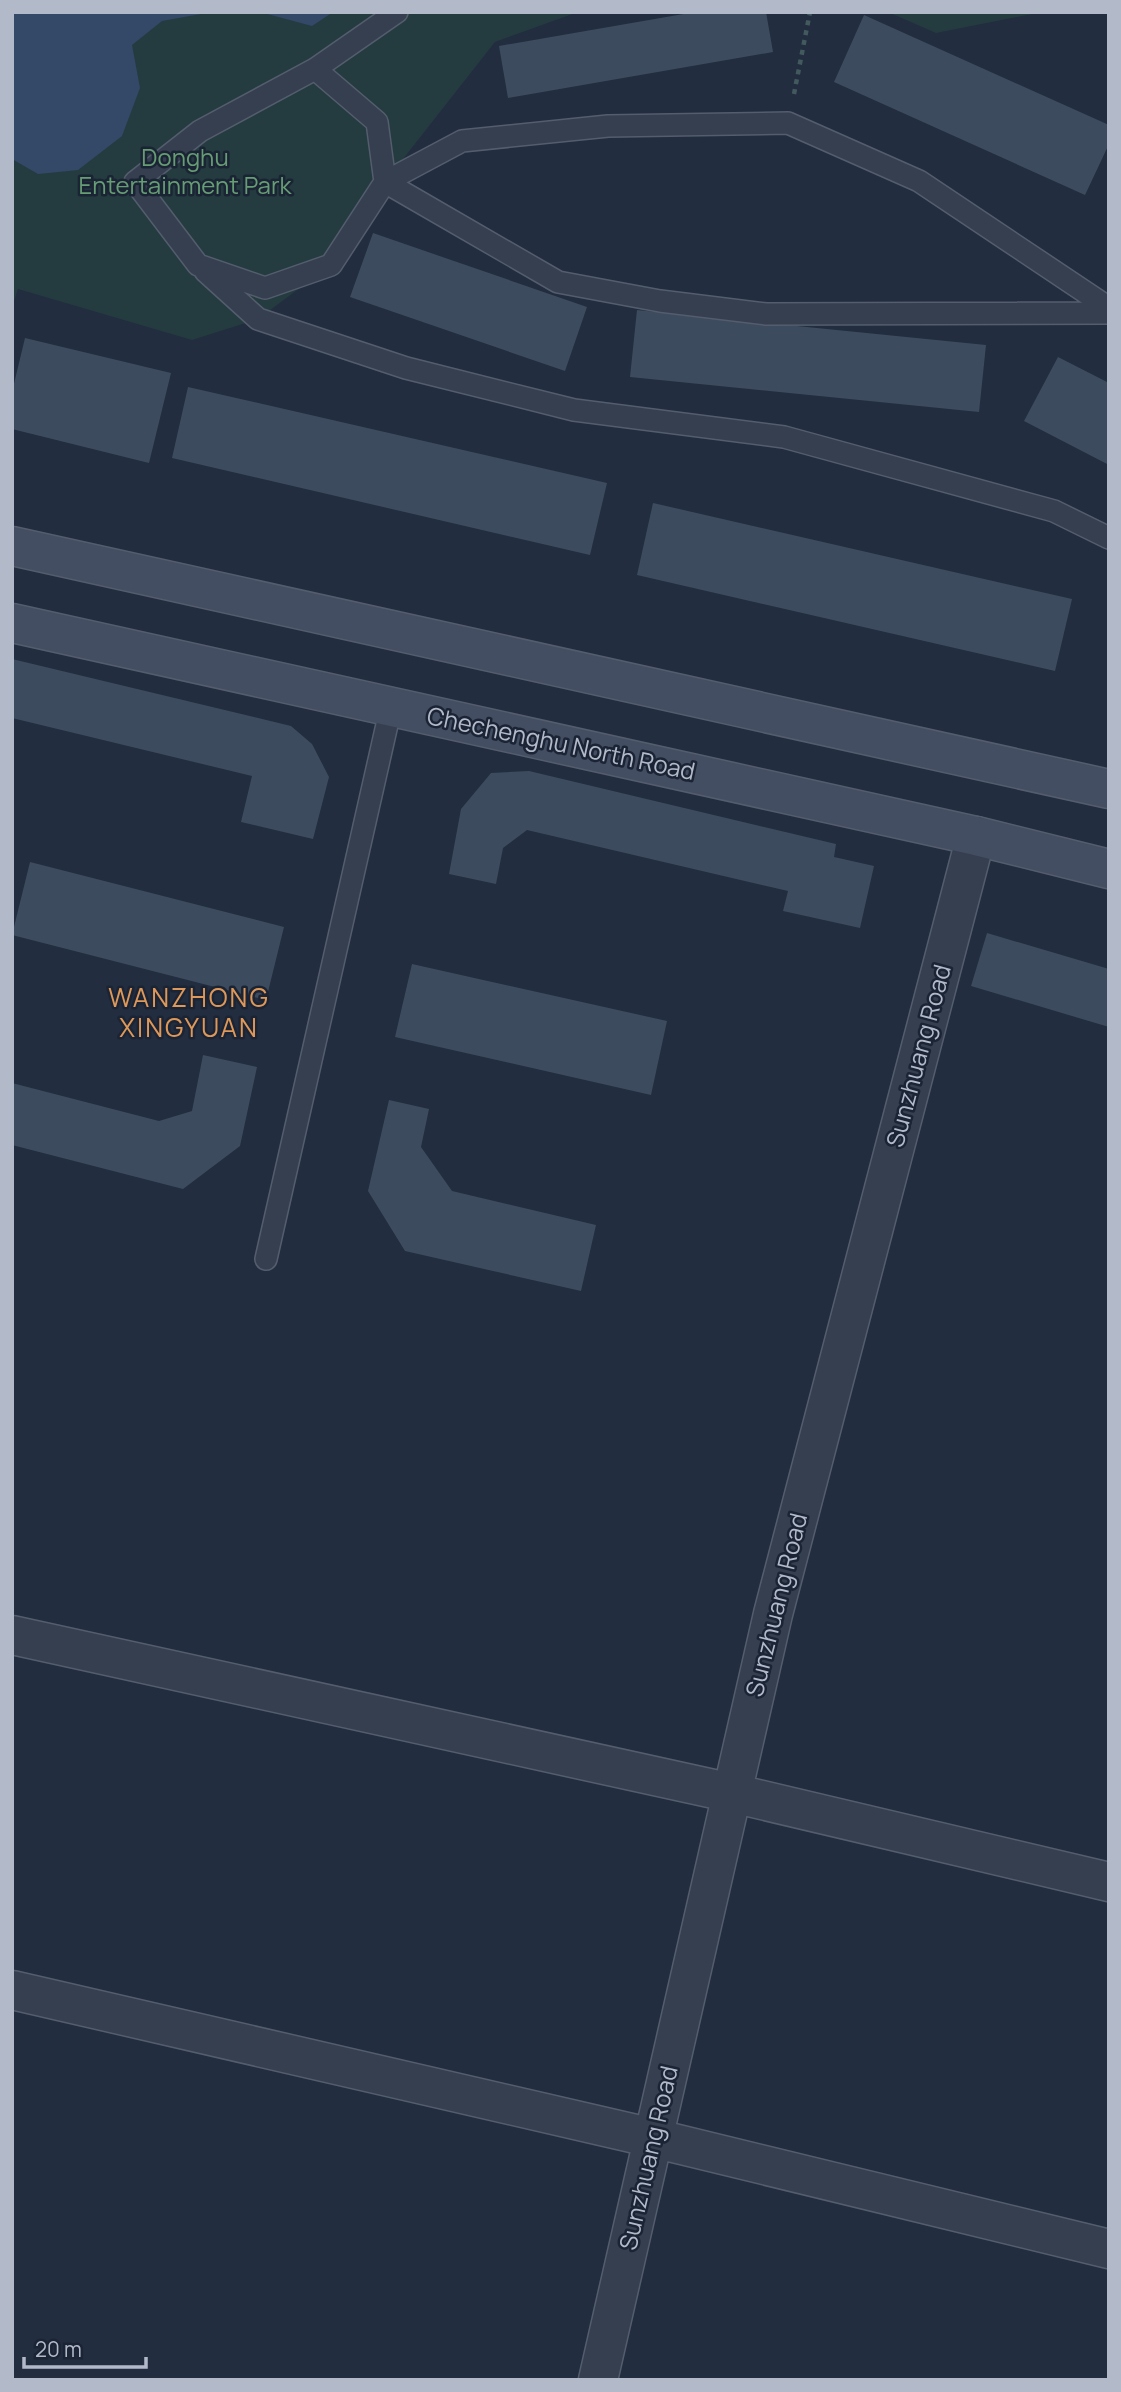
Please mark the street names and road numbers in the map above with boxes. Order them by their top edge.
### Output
street label: Chechenghu North Road [424,698,698,787]
street label: Sunzhuang Road [877,961,958,1151]
street label: Sunzhuang Road [737,1509,814,1700]
street label: Sunzhuang Road [610,2062,685,2253]

